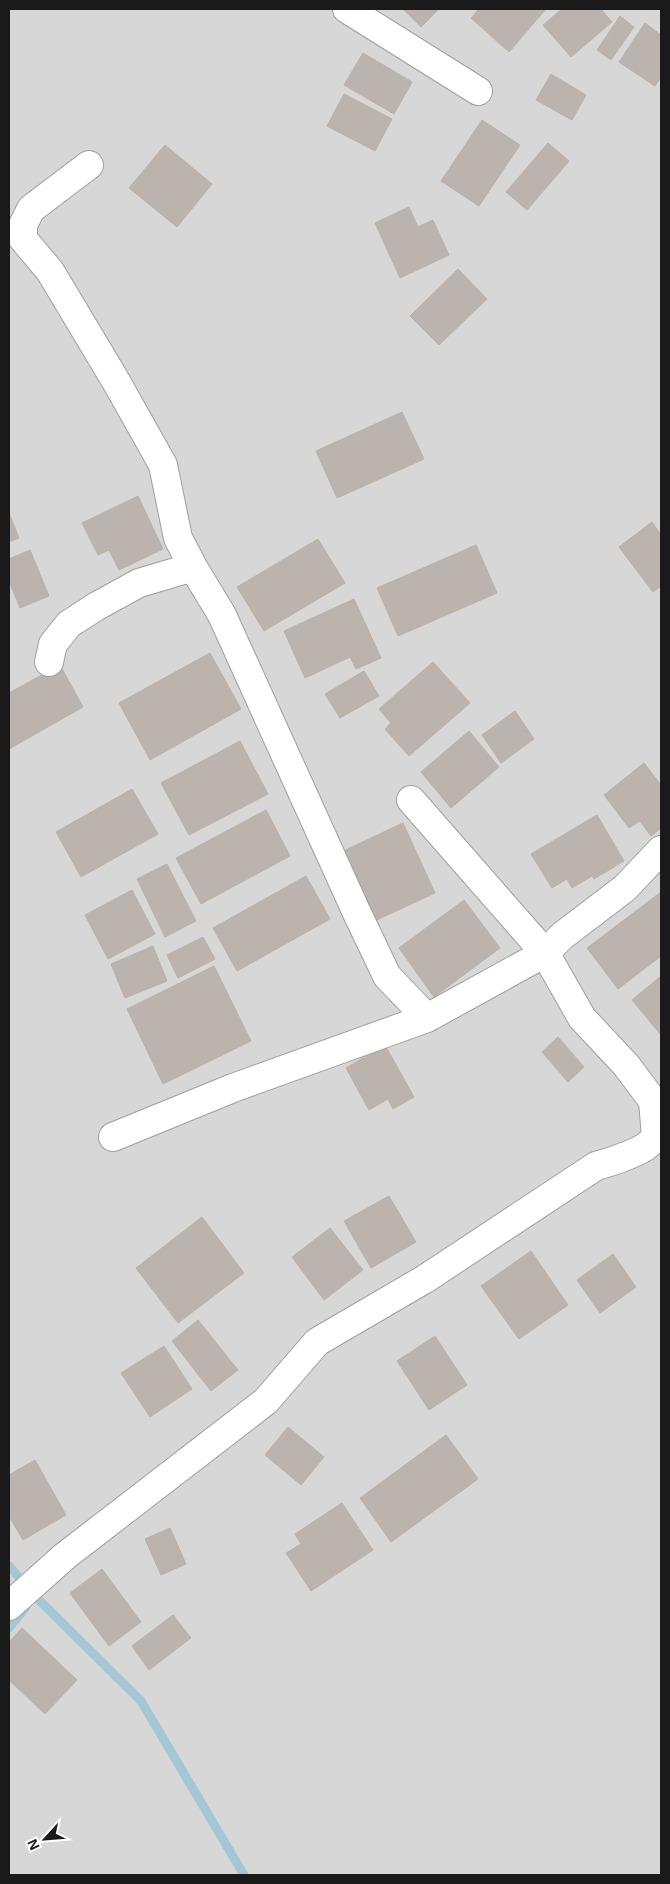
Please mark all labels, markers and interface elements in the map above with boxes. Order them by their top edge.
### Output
north arrow [20,1814,70,1864]
text: N [24,1837,43,1853]

